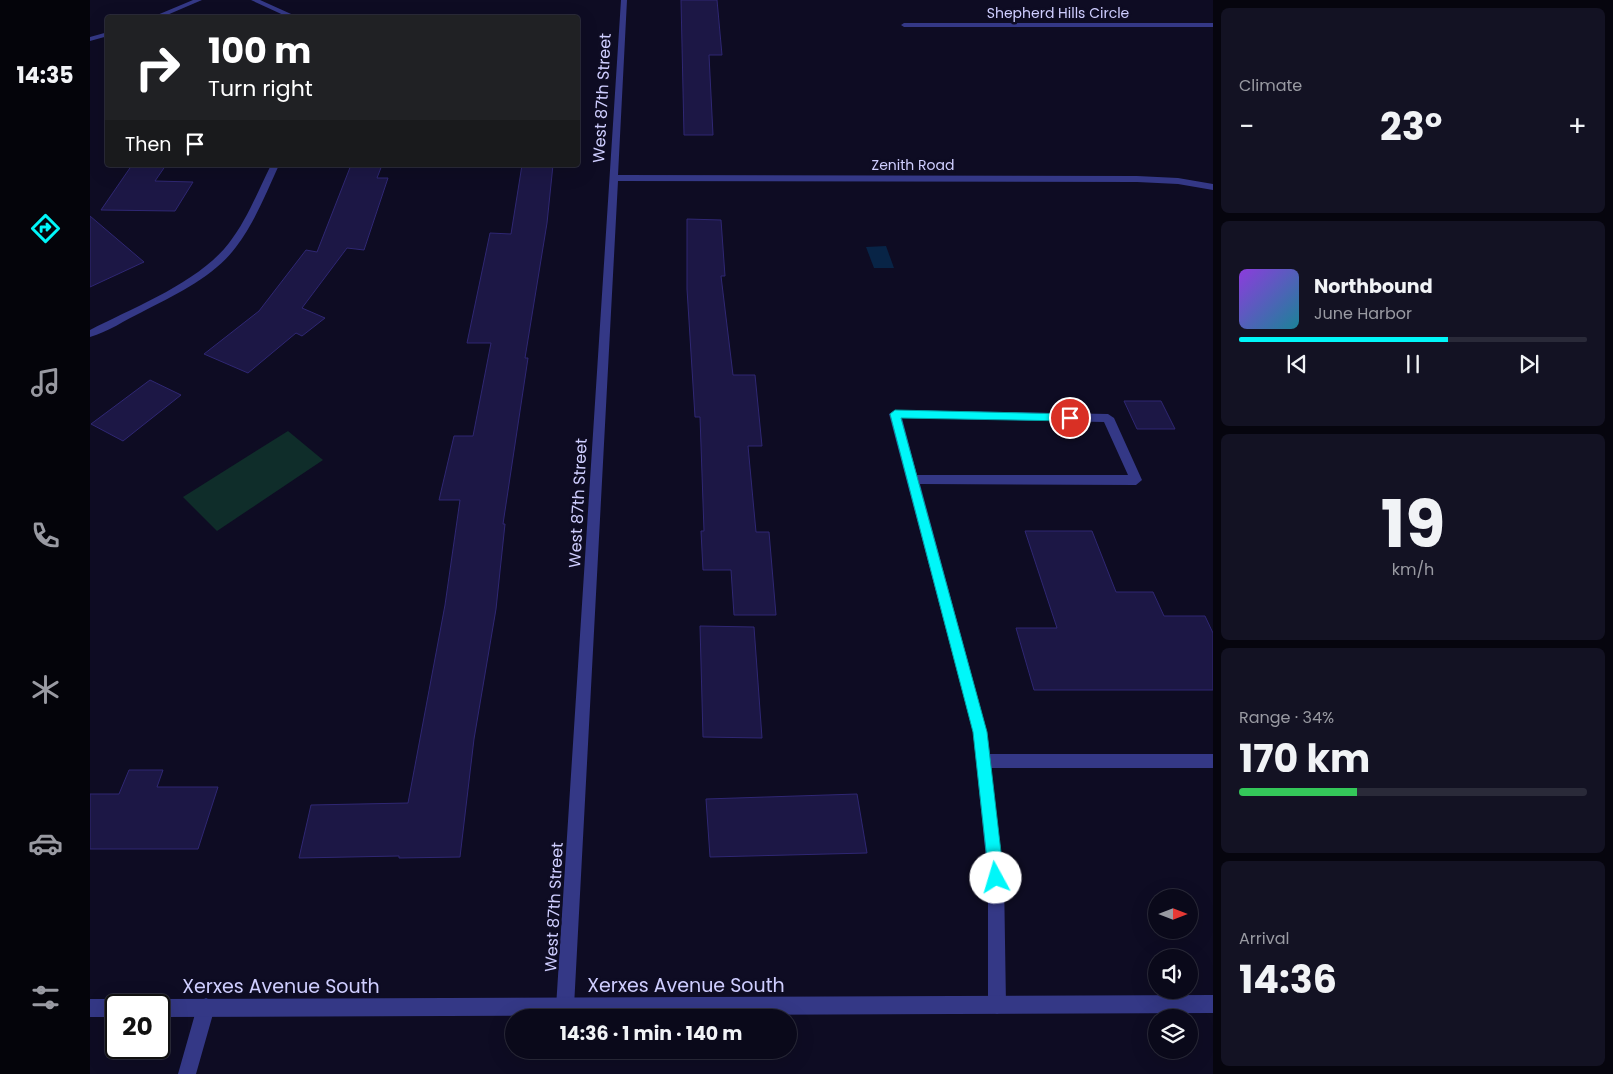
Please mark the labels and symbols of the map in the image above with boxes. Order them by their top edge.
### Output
street label: Shepherd Hills Circle [987,3,1130,23]
street label: West 87th Street [587,32,617,164]
street label: Zenith Road [872,155,954,175]
pin [1049,397,1091,439]
street label: West 87th Street [563,437,593,569]
street label: West 87th Street [539,841,569,973]
position arrow [969,851,1021,903]
north arrow [1148,889,1198,939]
street label: Xerxes Avenue South [587,972,785,999]
street label: Xerxes Avenue South [182,973,380,1000]
speed limit sign: 20 [105,994,170,1059]

